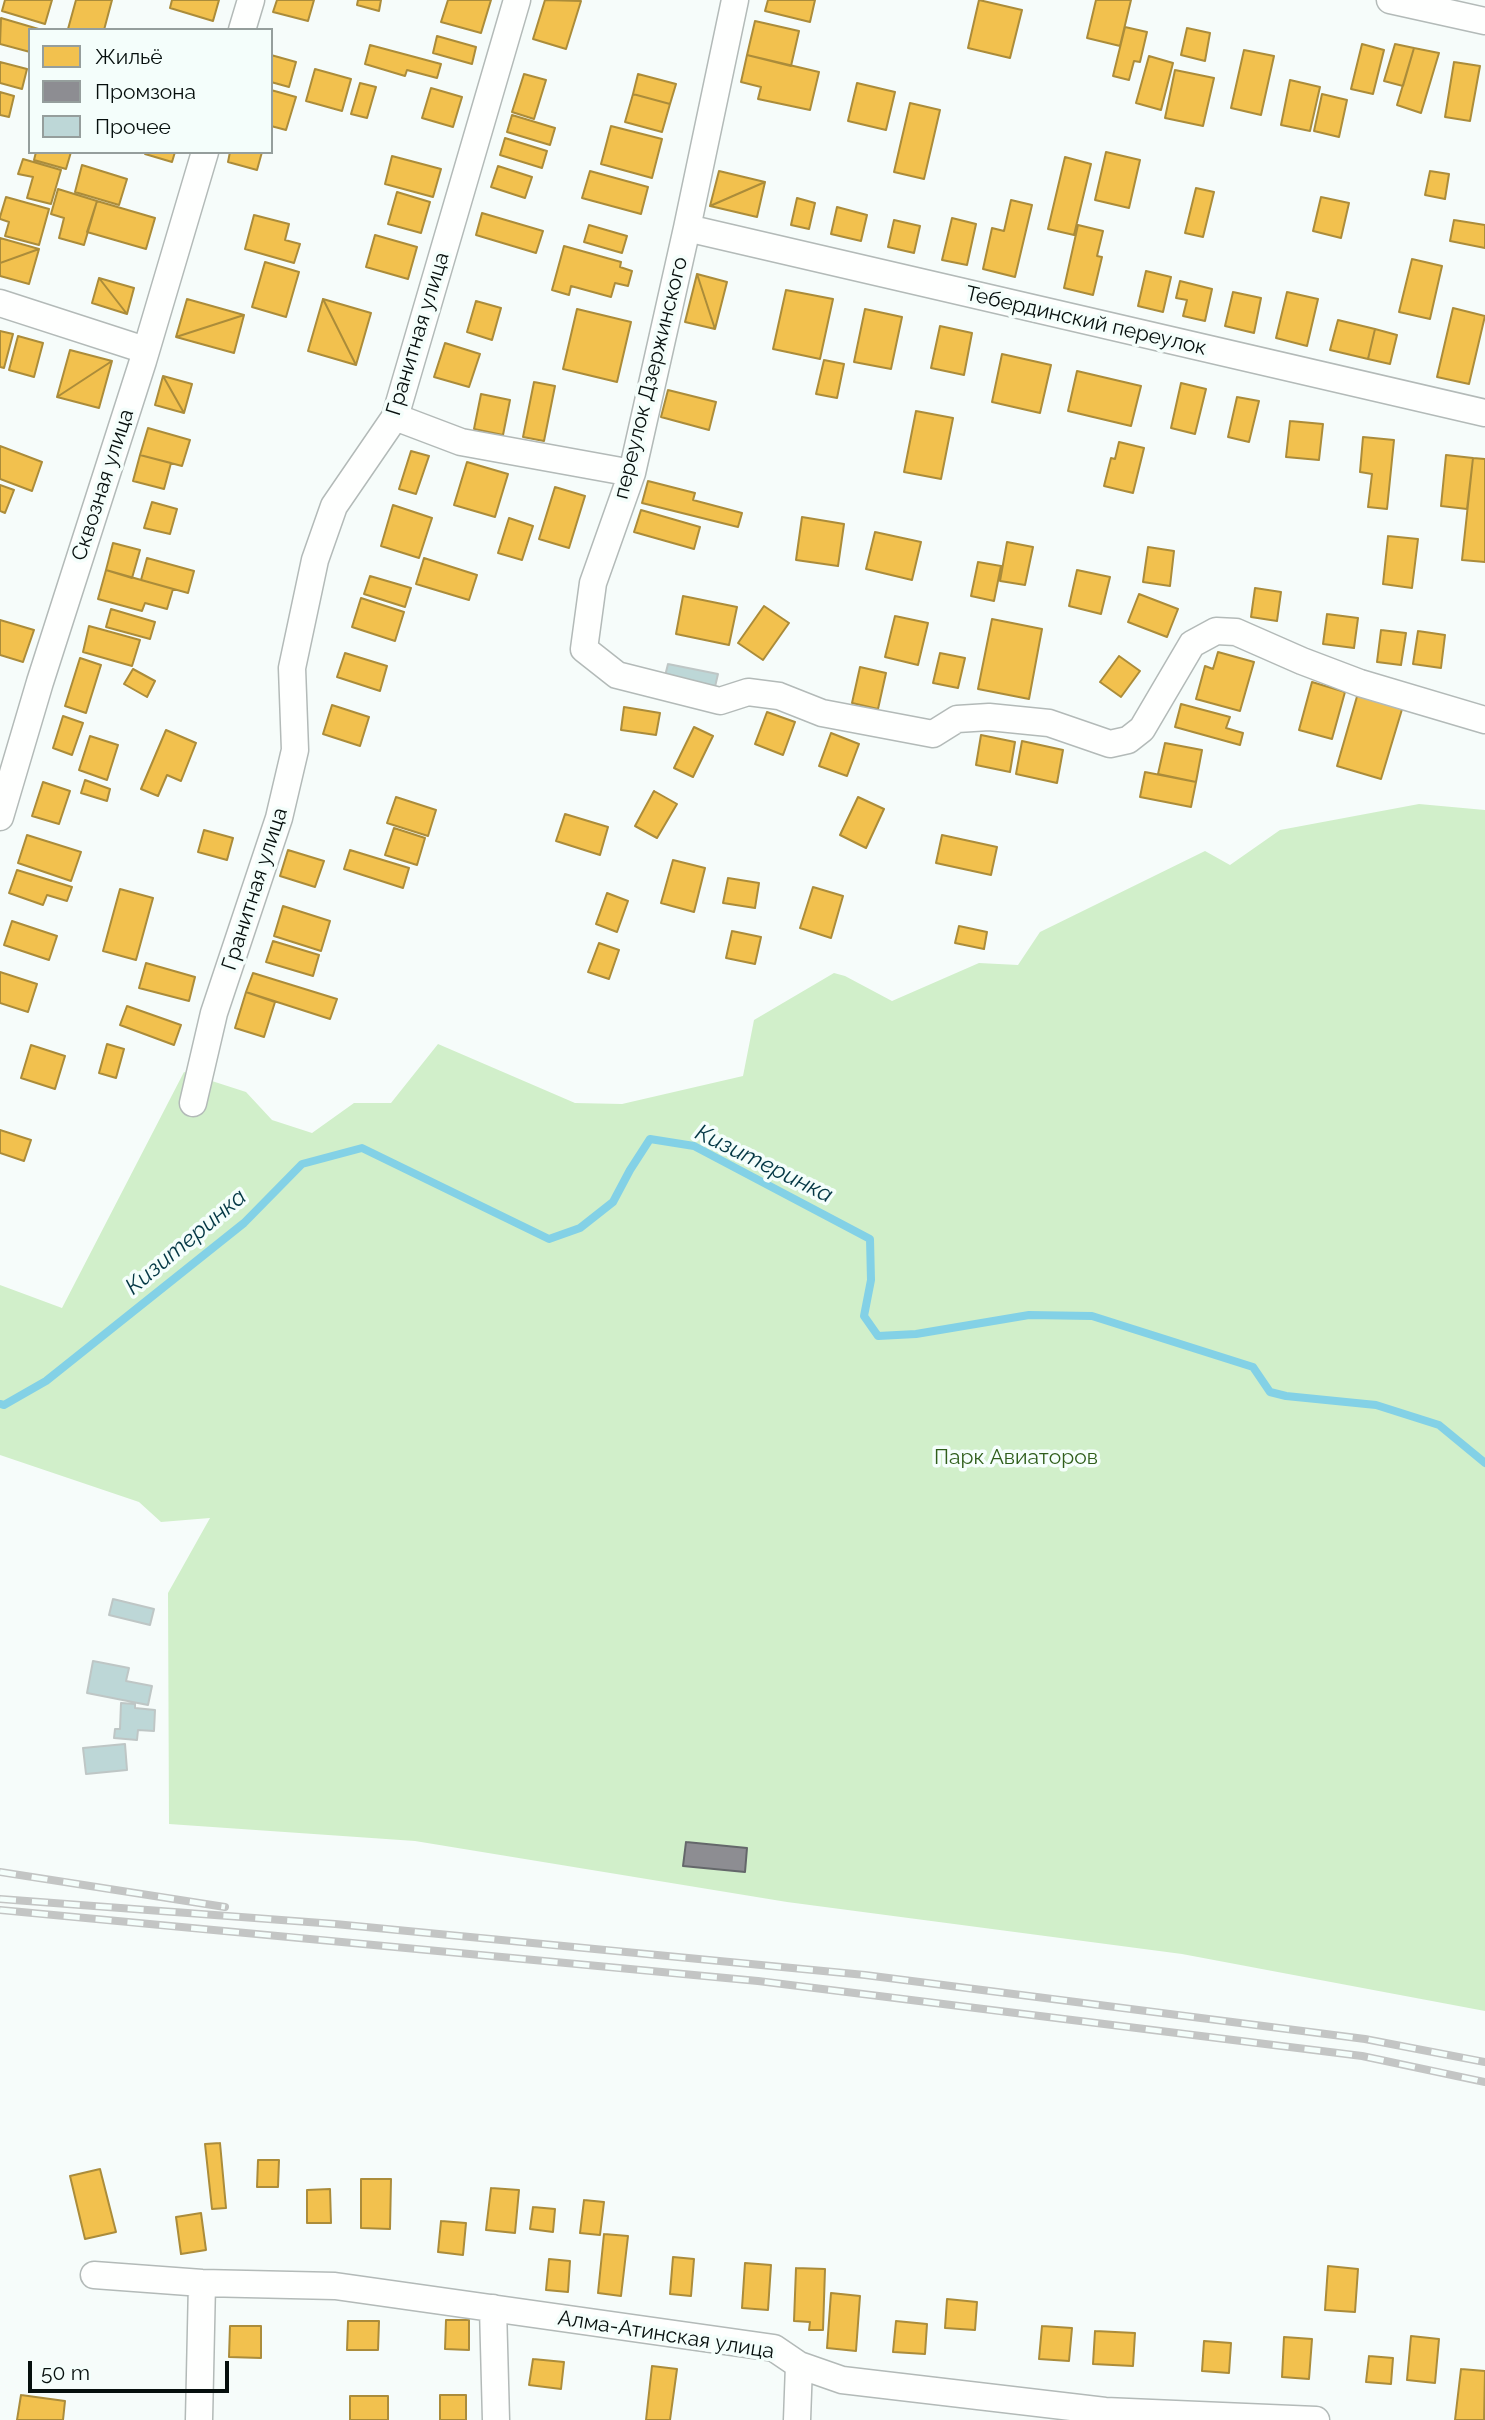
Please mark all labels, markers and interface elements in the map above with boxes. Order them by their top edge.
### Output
legend [28,28,273,154]
text: Жильё [95,44,163,69]
text: Промзона [95,79,196,104]
text: Прочее [95,114,171,139]
street label: Гранитная улица [381,249,455,419]
street label: переулок Дзержинского [609,254,693,502]
street label: Тебердинский переулок [963,281,1209,361]
street label: Сквозная улица [67,406,139,564]
street label: Гранитная улица [217,805,293,973]
water label: Кизитеринка [691,1119,837,1209]
water label: Кизитеринка [120,1183,252,1301]
park label: Парк Авиаторов [934,1445,1098,1471]
street label: Алма-Атинская улица [556,2305,776,2365]
scale bar [32,2346,233,2390]
text: 50 m [41,2360,90,2385]

